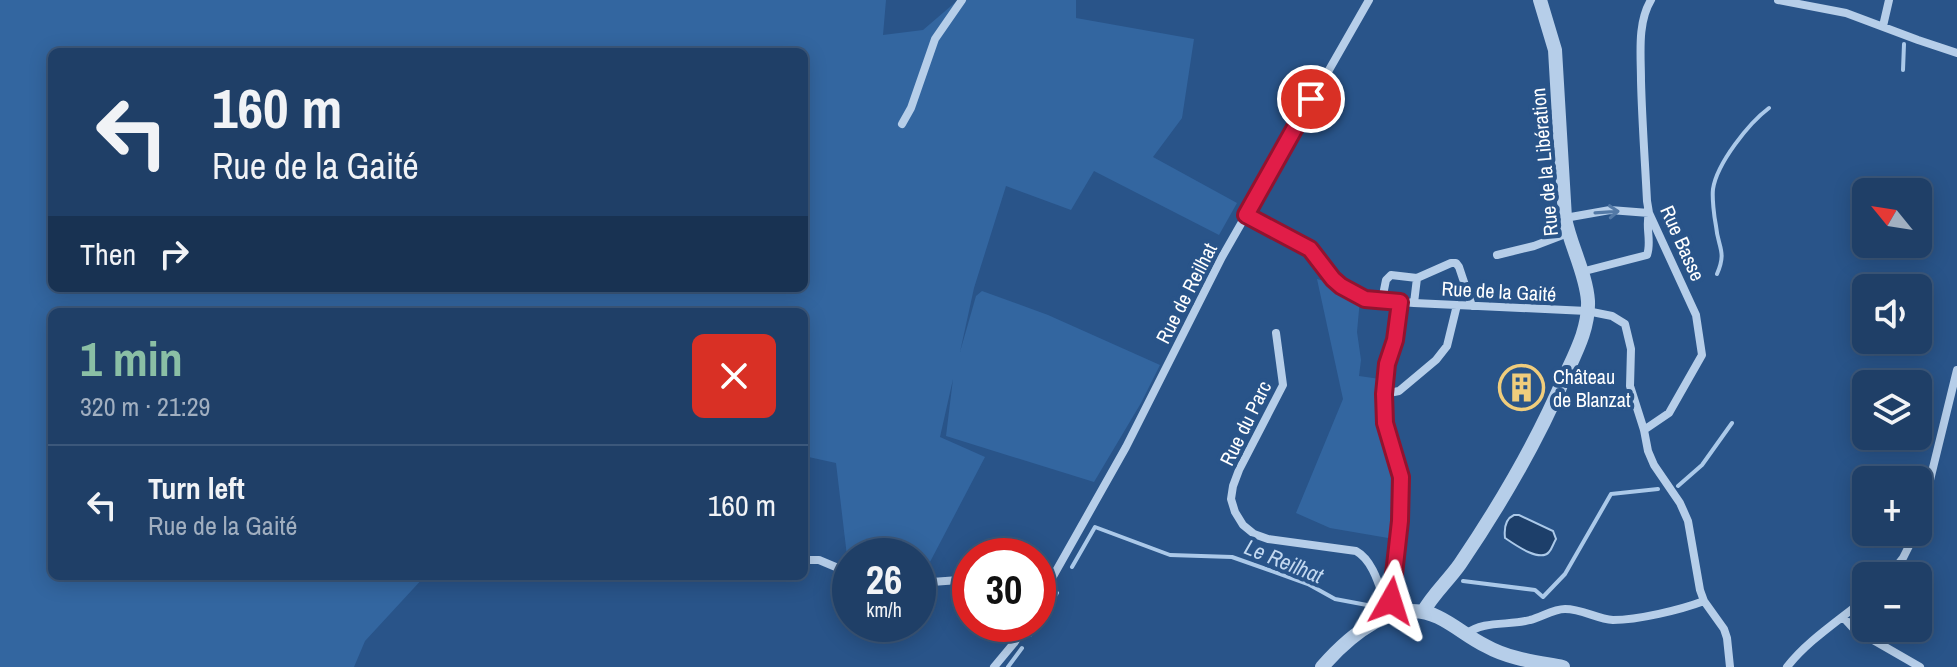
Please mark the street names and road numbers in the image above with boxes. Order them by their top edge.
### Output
street label: Rue de la Libération [1524,87,1564,237]
street label: Rue Basse [1654,201,1712,285]
street label: Rue de Reilhat [1149,238,1223,348]
street label: Rue de la Gaité [1441,275,1557,307]
street label: Rue du Parc [1213,376,1277,470]

